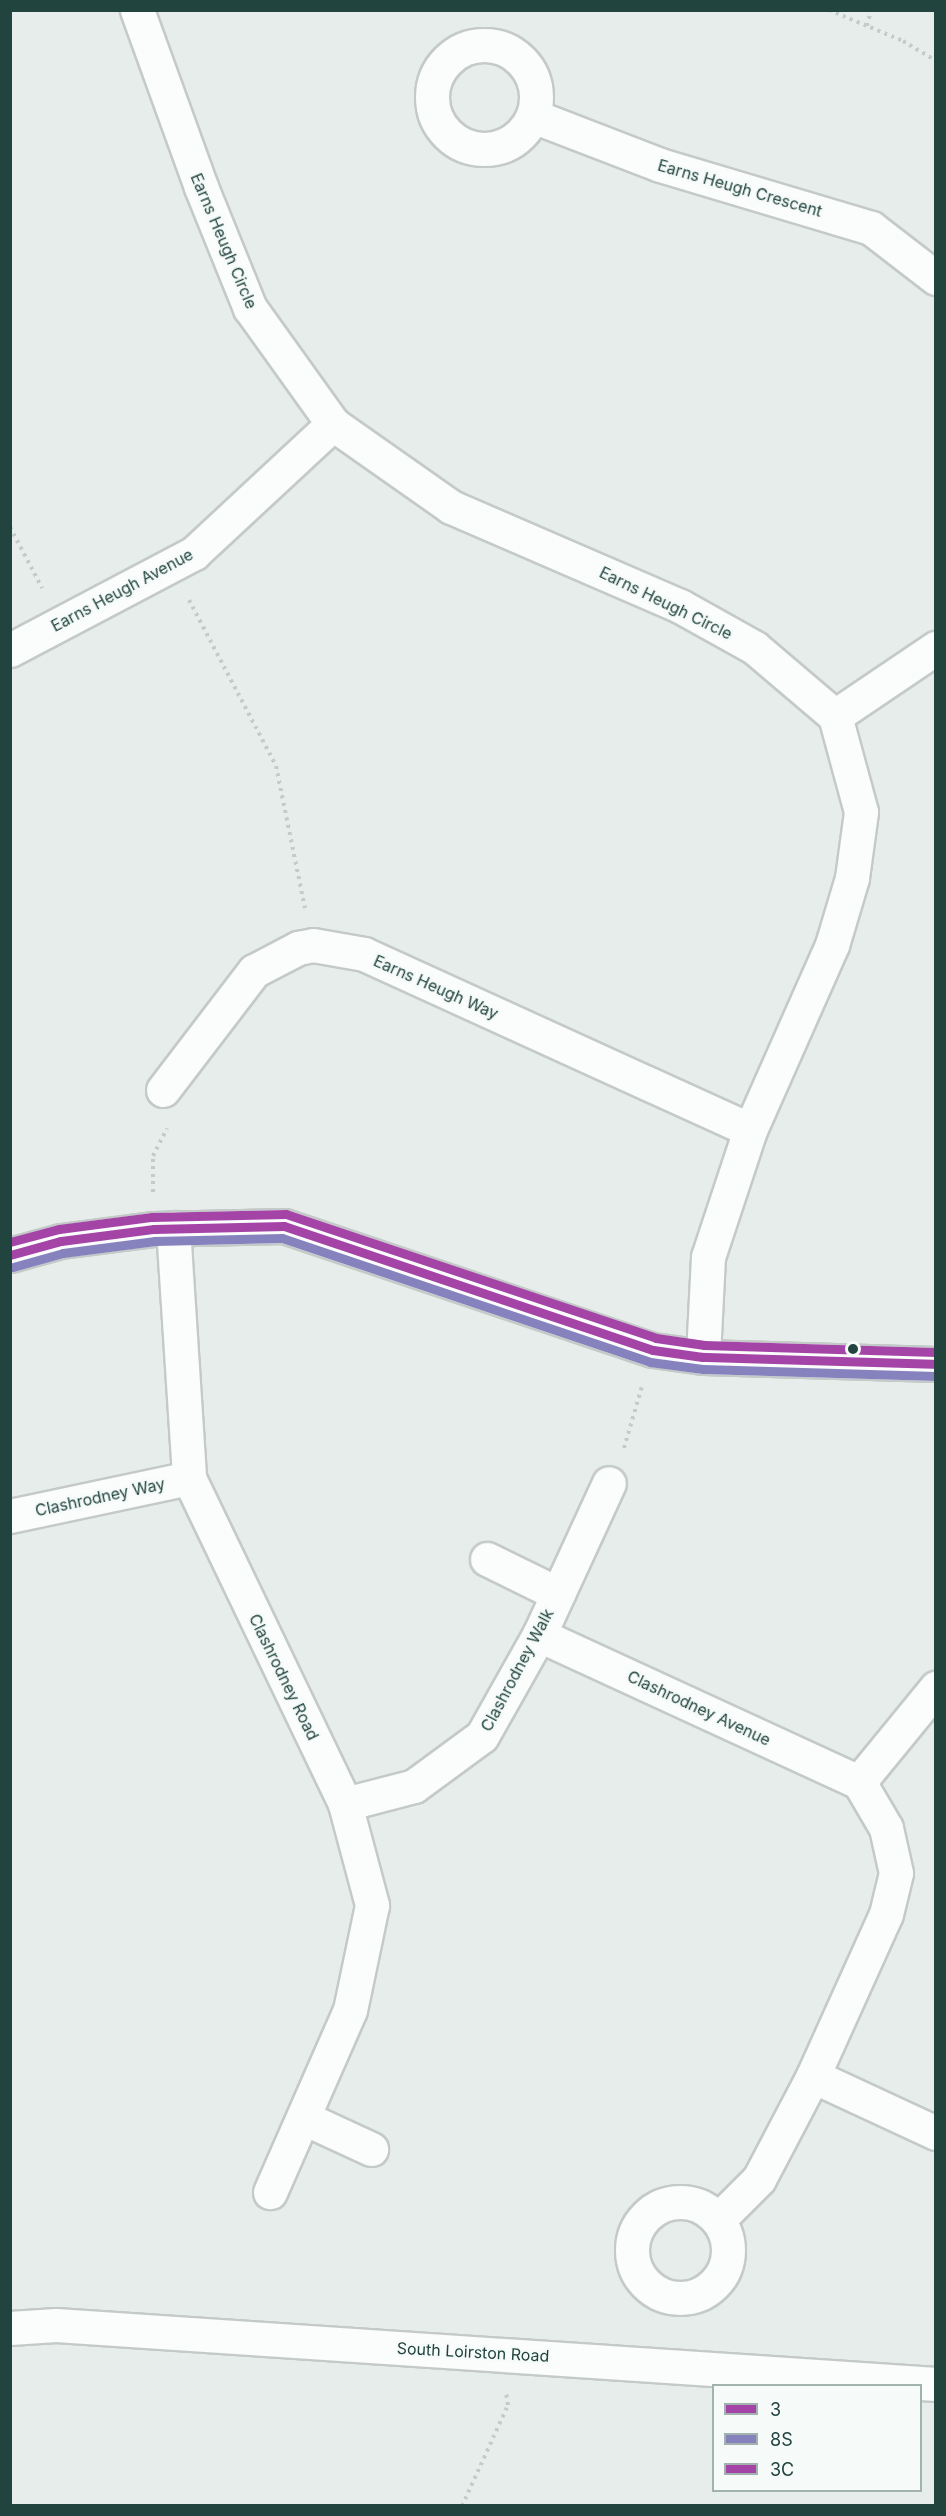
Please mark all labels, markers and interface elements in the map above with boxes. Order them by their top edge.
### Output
street label: Earns Heugh Crescent [656,155,824,221]
street label: Earns Heugh Circle [187,170,261,312]
street label: Earns Heugh Avenue [48,544,196,636]
street label: Earns Heugh Circle [596,563,736,643]
street label: Earns Heugh Way [371,951,501,1023]
unlabelled marker [847,1343,859,1355]
street label: Clashrodney Way [33,1474,167,1520]
street label: Clashrodney Walk [477,1605,557,1735]
street label: Clashrodney Road [245,1611,323,1743]
street label: Clashrodney Avenue [624,1666,774,1750]
street label: South Loirston Road [396,2338,550,2366]
legend [712,2384,922,2492]
text: 3 [770,2399,781,2420]
text: 8S [770,2429,793,2450]
text: 3C [770,2459,794,2480]

